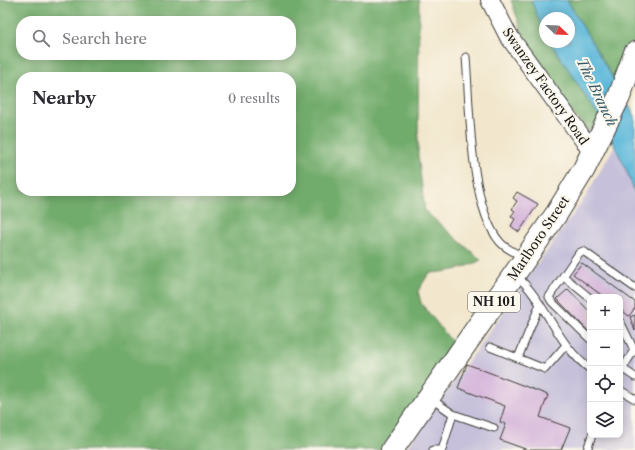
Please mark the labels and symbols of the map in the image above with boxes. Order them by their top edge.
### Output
north arrow [539,12,575,48]
street label: Swanzey Factory Road [500,24,593,148]
water label: The Branch [573,55,621,129]
street label: Marlboro Street [504,192,572,283]
road number: NH 101 [468,292,520,312]

